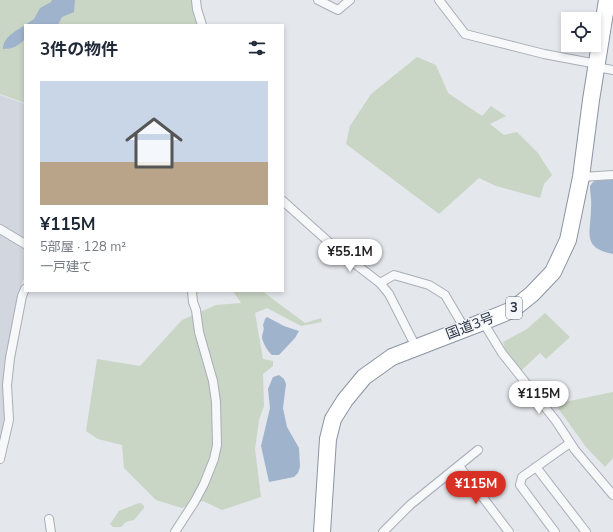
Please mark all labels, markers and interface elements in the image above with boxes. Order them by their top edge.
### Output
map controls [561,12,601,52]
button: locate [561,12,601,52]
icon: filters [246,37,268,59]
text: 3件の物件 [40,38,118,61]
icon: home [118,107,190,179]
text: ¥115M [40,213,96,236]
text: 5部屋 · 128 m² [40,238,126,256]
pin: ¥55.1M [317,239,383,273]
text: ¥55.1M [327,243,373,261]
text: 一戸建て [40,258,92,276]
road number: 3 [506,297,522,319]
street label: 国道3号 [443,308,497,344]
pin: ¥115M [511,381,567,415]
text: ¥115M [518,385,560,403]
pin: ¥115M [448,471,504,505]
text: ¥115M [455,475,497,493]

